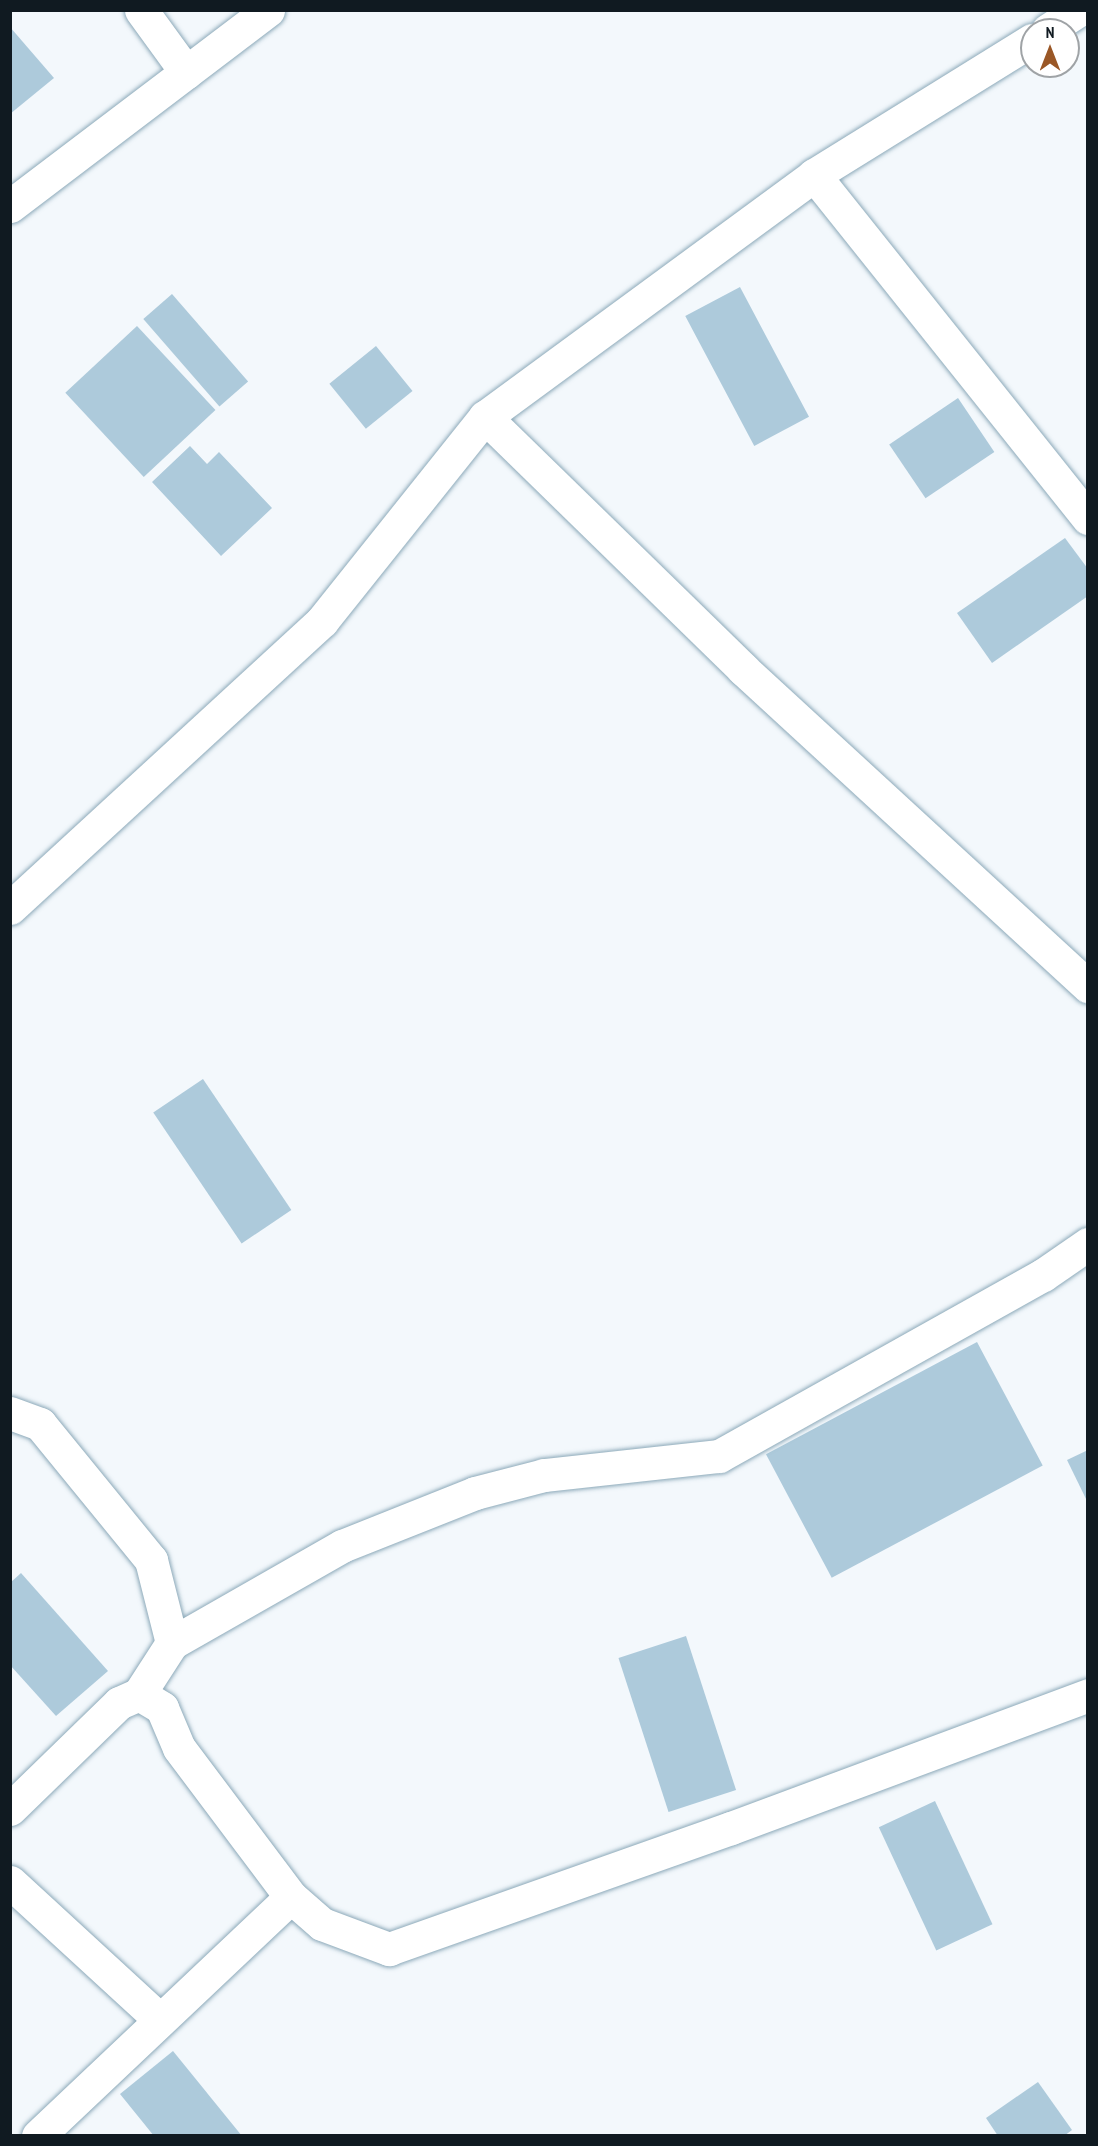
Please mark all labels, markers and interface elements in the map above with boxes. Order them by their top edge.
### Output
north arrow [1020,18,1080,78]
text: N [1046,22,1054,42]

